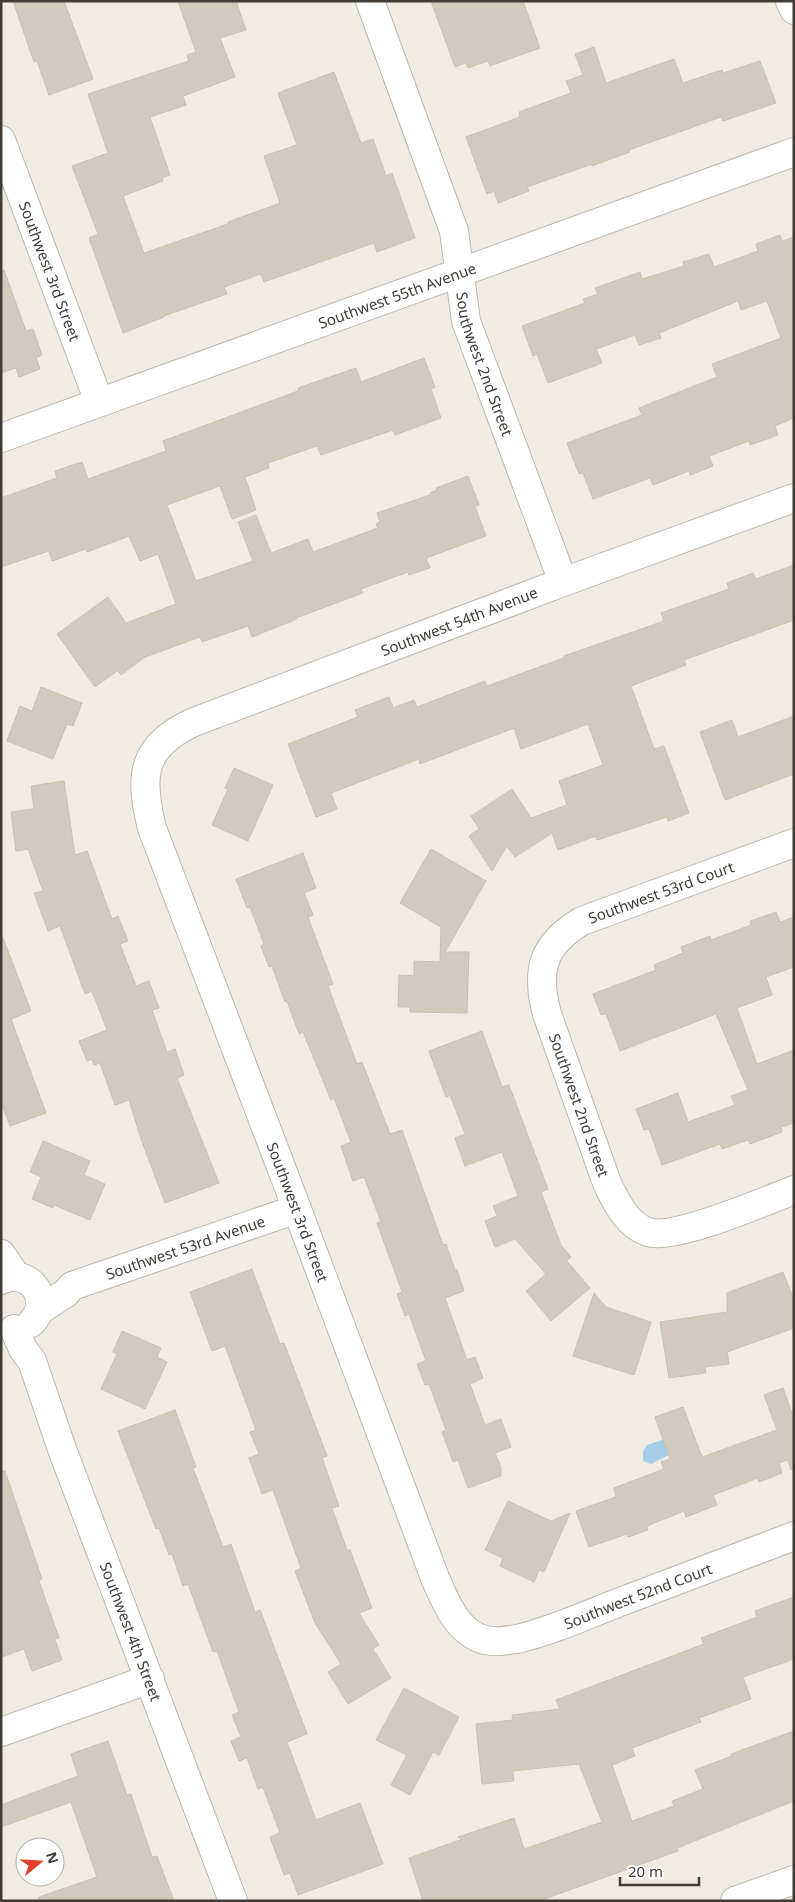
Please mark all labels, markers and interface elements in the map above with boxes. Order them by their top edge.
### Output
street label: Southwest 3rd Street [15,198,85,344]
street label: Southwest 55th Avenue [315,257,479,333]
street label: Southwest 2nd Street [452,291,518,439]
street label: Southwest 54th Avenue [378,582,540,660]
street label: Southwest 53rd Court [585,856,737,928]
street label: Southwest 2nd Street [545,1031,614,1180]
street label: Southwest 3rd Street [263,1139,334,1285]
street label: Southwest 53rd Avenue [103,1211,268,1284]
street label: Southwest 52nd Court [561,1558,715,1633]
street label: Southwest 4th Street [96,1559,167,1704]
north arrow [15,1837,65,1887]
text: N [42,1849,64,1866]
scale bar [620,1854,699,1886]
text: 20 m [628,1861,663,1881]

